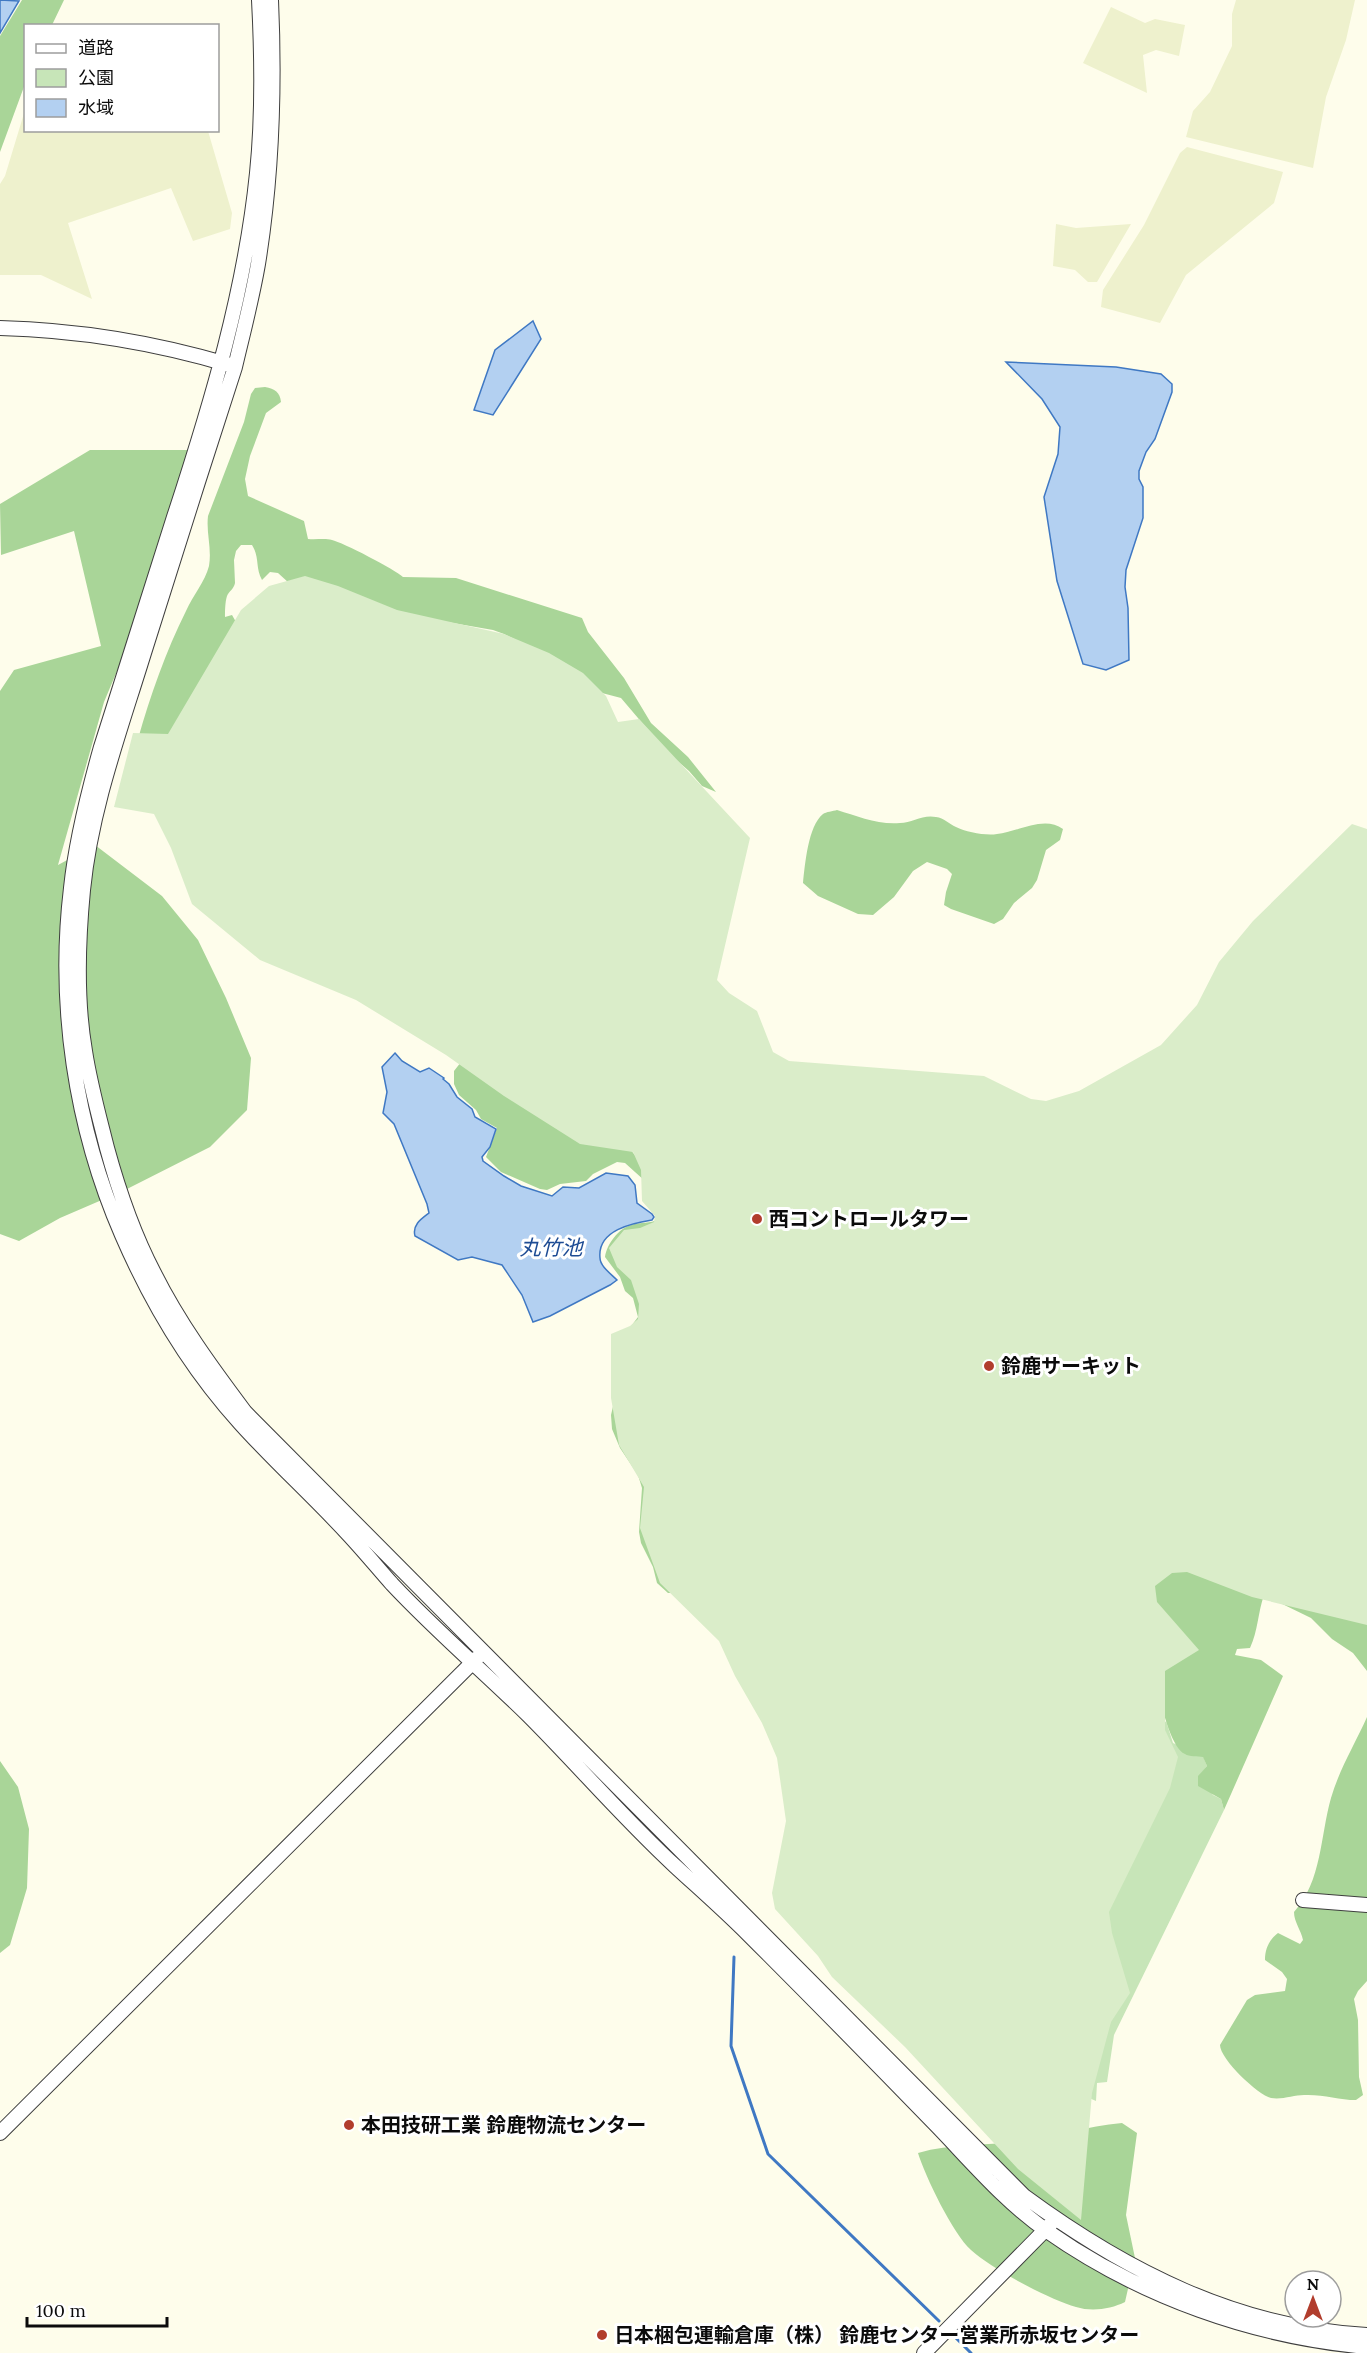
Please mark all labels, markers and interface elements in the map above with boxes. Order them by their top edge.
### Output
legend [24,24,219,132]
text: 道路 [78,36,114,59]
text: 公園 [78,66,114,89]
text: 水域 [78,96,114,119]
place label: 西コントロールタワー [769,1206,969,1231]
marker: 西コントロールタワー [750,1212,764,1226]
water label: 丸竹池 [520,1234,584,1261]
place label: 鈴鹿サーキット [1001,1353,1141,1378]
marker: 鈴鹿サーキット [982,1359,996,1373]
place label: 本田技研工業 鈴鹿物流センター [361,2112,646,2137]
marker: 本田技研工業 鈴鹿物流センター [342,2118,356,2132]
north arrow [1283,2269,1343,2329]
text: N [1307,2274,1319,2294]
scale bar [27,2290,166,2328]
text: 100 m [36,2299,86,2322]
place label: 日本梱包運輸倉庫（株） 鈴鹿センター営業所赤坂センター [614,2322,1139,2347]
marker: 日本梱包運輸倉庫（株） 鈴鹿センター営業所赤坂センター [595,2328,609,2342]

